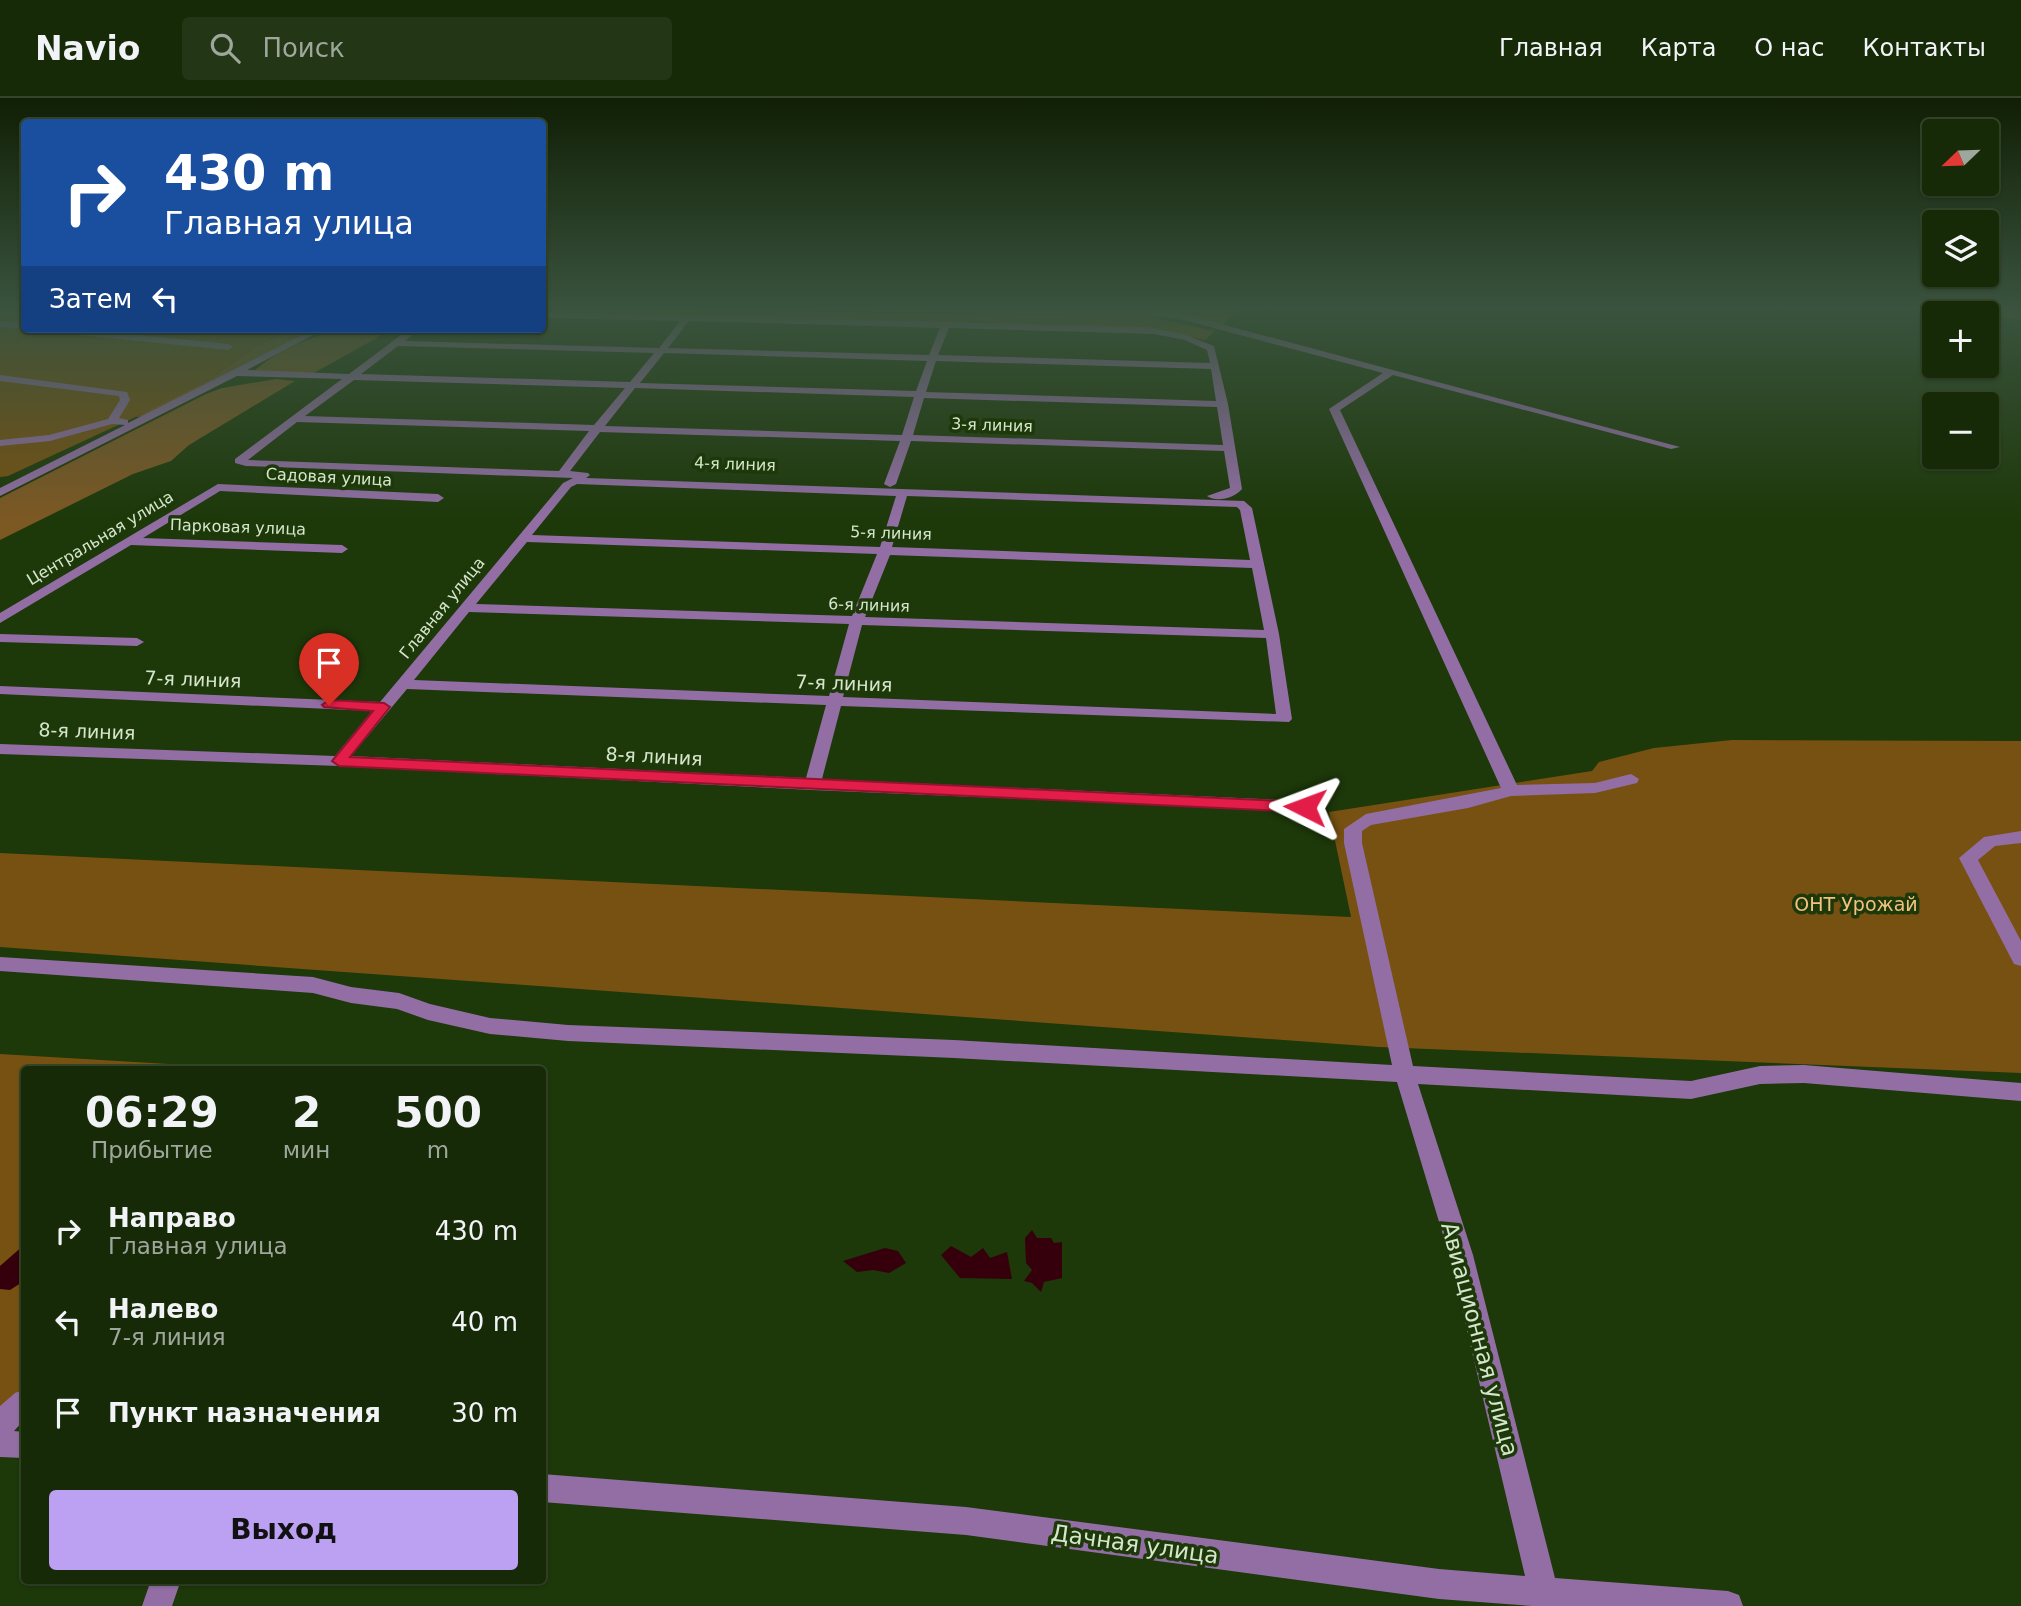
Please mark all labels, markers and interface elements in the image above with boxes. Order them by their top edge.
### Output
search box [182,17,672,80]
text: Navio [35,29,140,68]
icon: search [206,29,244,67]
text: Поиск [262,33,345,63]
text: Главная [1499,34,1603,62]
text: Карта [1641,34,1716,62]
text: О нас [1754,34,1824,62]
text: Контакты [1862,34,1986,62]
north arrow [1922,119,1998,196]
map controls [1922,119,1999,469]
text: 430 m [164,145,334,202]
icon: right [49,147,140,238]
text: Главная улица [164,204,414,242]
button: layers [1922,210,1999,287]
icon: left [146,280,184,318]
text: Затем [49,284,132,314]
button: + [1922,301,1999,378]
button: − [1922,392,1999,469]
street label: 3-я линия [951,414,1033,436]
street label: 4-я линия [694,453,776,475]
street label: Садовая улица [265,464,393,490]
street label: Центральная улица [23,487,177,589]
street label: Парковая улица [170,515,306,539]
street label: 5-я линия [850,522,932,544]
street label: Главная улица [395,553,489,663]
street label: 6-я линия [828,594,910,616]
pin [299,633,359,705]
icon: arrive [310,644,348,682]
street label: 7-я линия [144,666,242,692]
street label: 7-я линия [795,670,893,696]
street label: 8-я линия [38,718,136,744]
street label: 8-я линия [605,742,703,770]
position arrow [1268,770,1342,844]
park label: ОНТ Урожай [1794,893,1918,915]
text: 06:29 [85,1088,219,1137]
text: 2 [292,1088,321,1137]
text: 500 [394,1088,482,1137]
text: Прибытие [91,1137,213,1163]
text: мин [283,1137,330,1163]
text: m [427,1137,449,1163]
text: Направо [108,1203,236,1233]
icon: right [49,1212,87,1250]
text: 430 m [435,1216,518,1246]
street label: Авиационная улица [1436,1219,1524,1459]
text: Главная улица [108,1233,288,1259]
text: Налево [108,1294,218,1324]
icon: left [49,1303,87,1341]
text: 40 m [451,1307,518,1337]
text: 7-я линия [108,1324,226,1350]
icon: arrive [49,1394,87,1432]
text: Пункт назначения [108,1398,381,1428]
text: 30 m [451,1398,518,1428]
button: Выход [49,1490,518,1570]
street label: Дачная улица [1050,1519,1220,1569]

